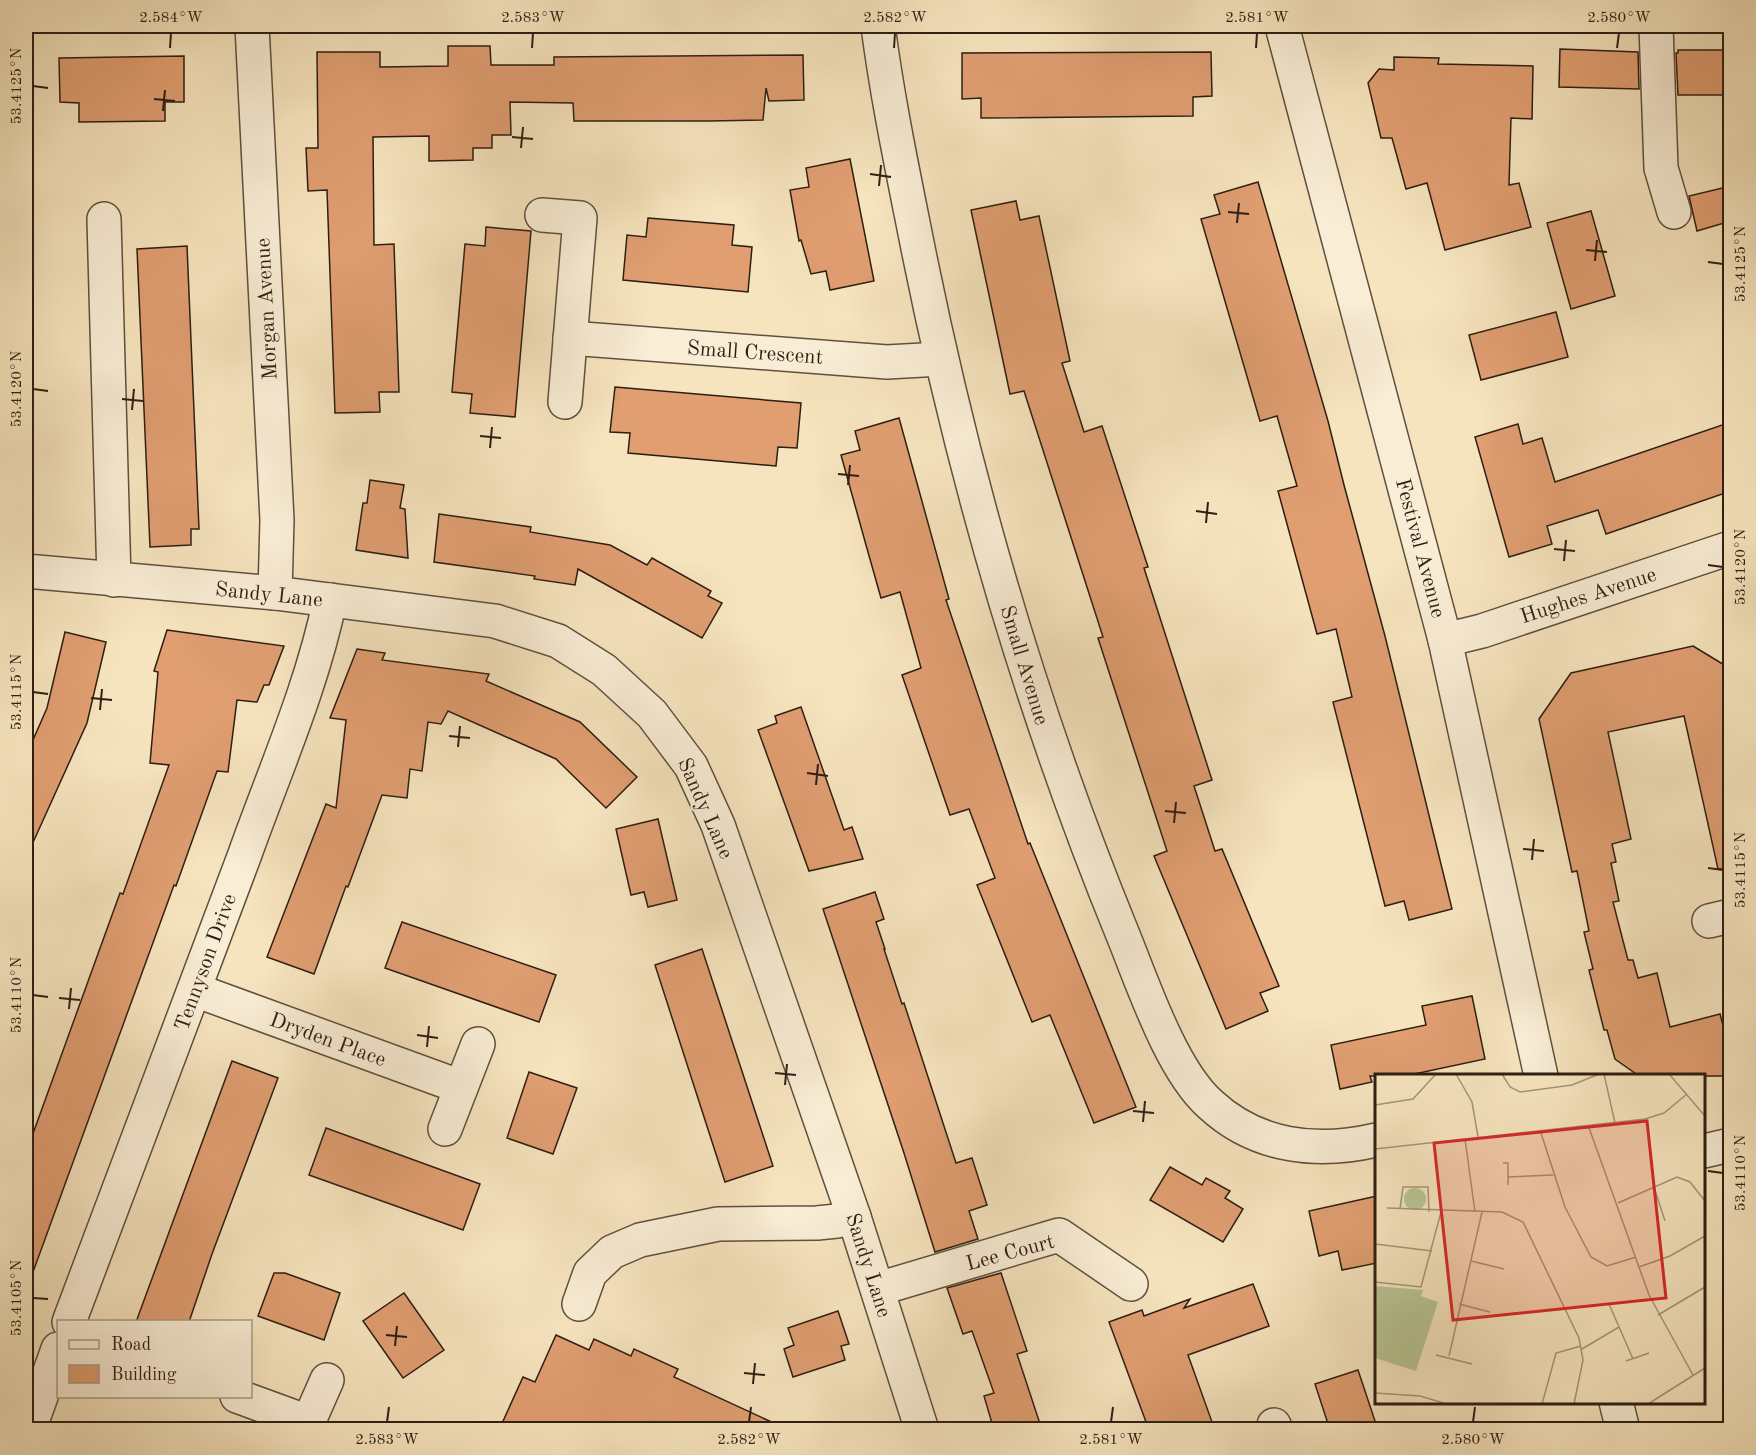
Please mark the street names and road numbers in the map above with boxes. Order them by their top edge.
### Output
street label: Morgan Avenue [253,237,282,381]
street label: Small Crescent [686,338,824,369]
street label: Festival Avenue [1391,476,1448,620]
street label: Hughes Avenue [1518,565,1659,628]
street label: Sandy Lane [214,579,324,612]
street label: Small Avenue [995,603,1052,728]
street label: Sandy Lane [673,755,736,862]
street label: Tennyson Drive [172,891,241,1034]
street label: Dryden Place [267,1010,388,1071]
street label: Sandy Lane [841,1211,894,1320]
street label: Lee Court [964,1232,1057,1275]

